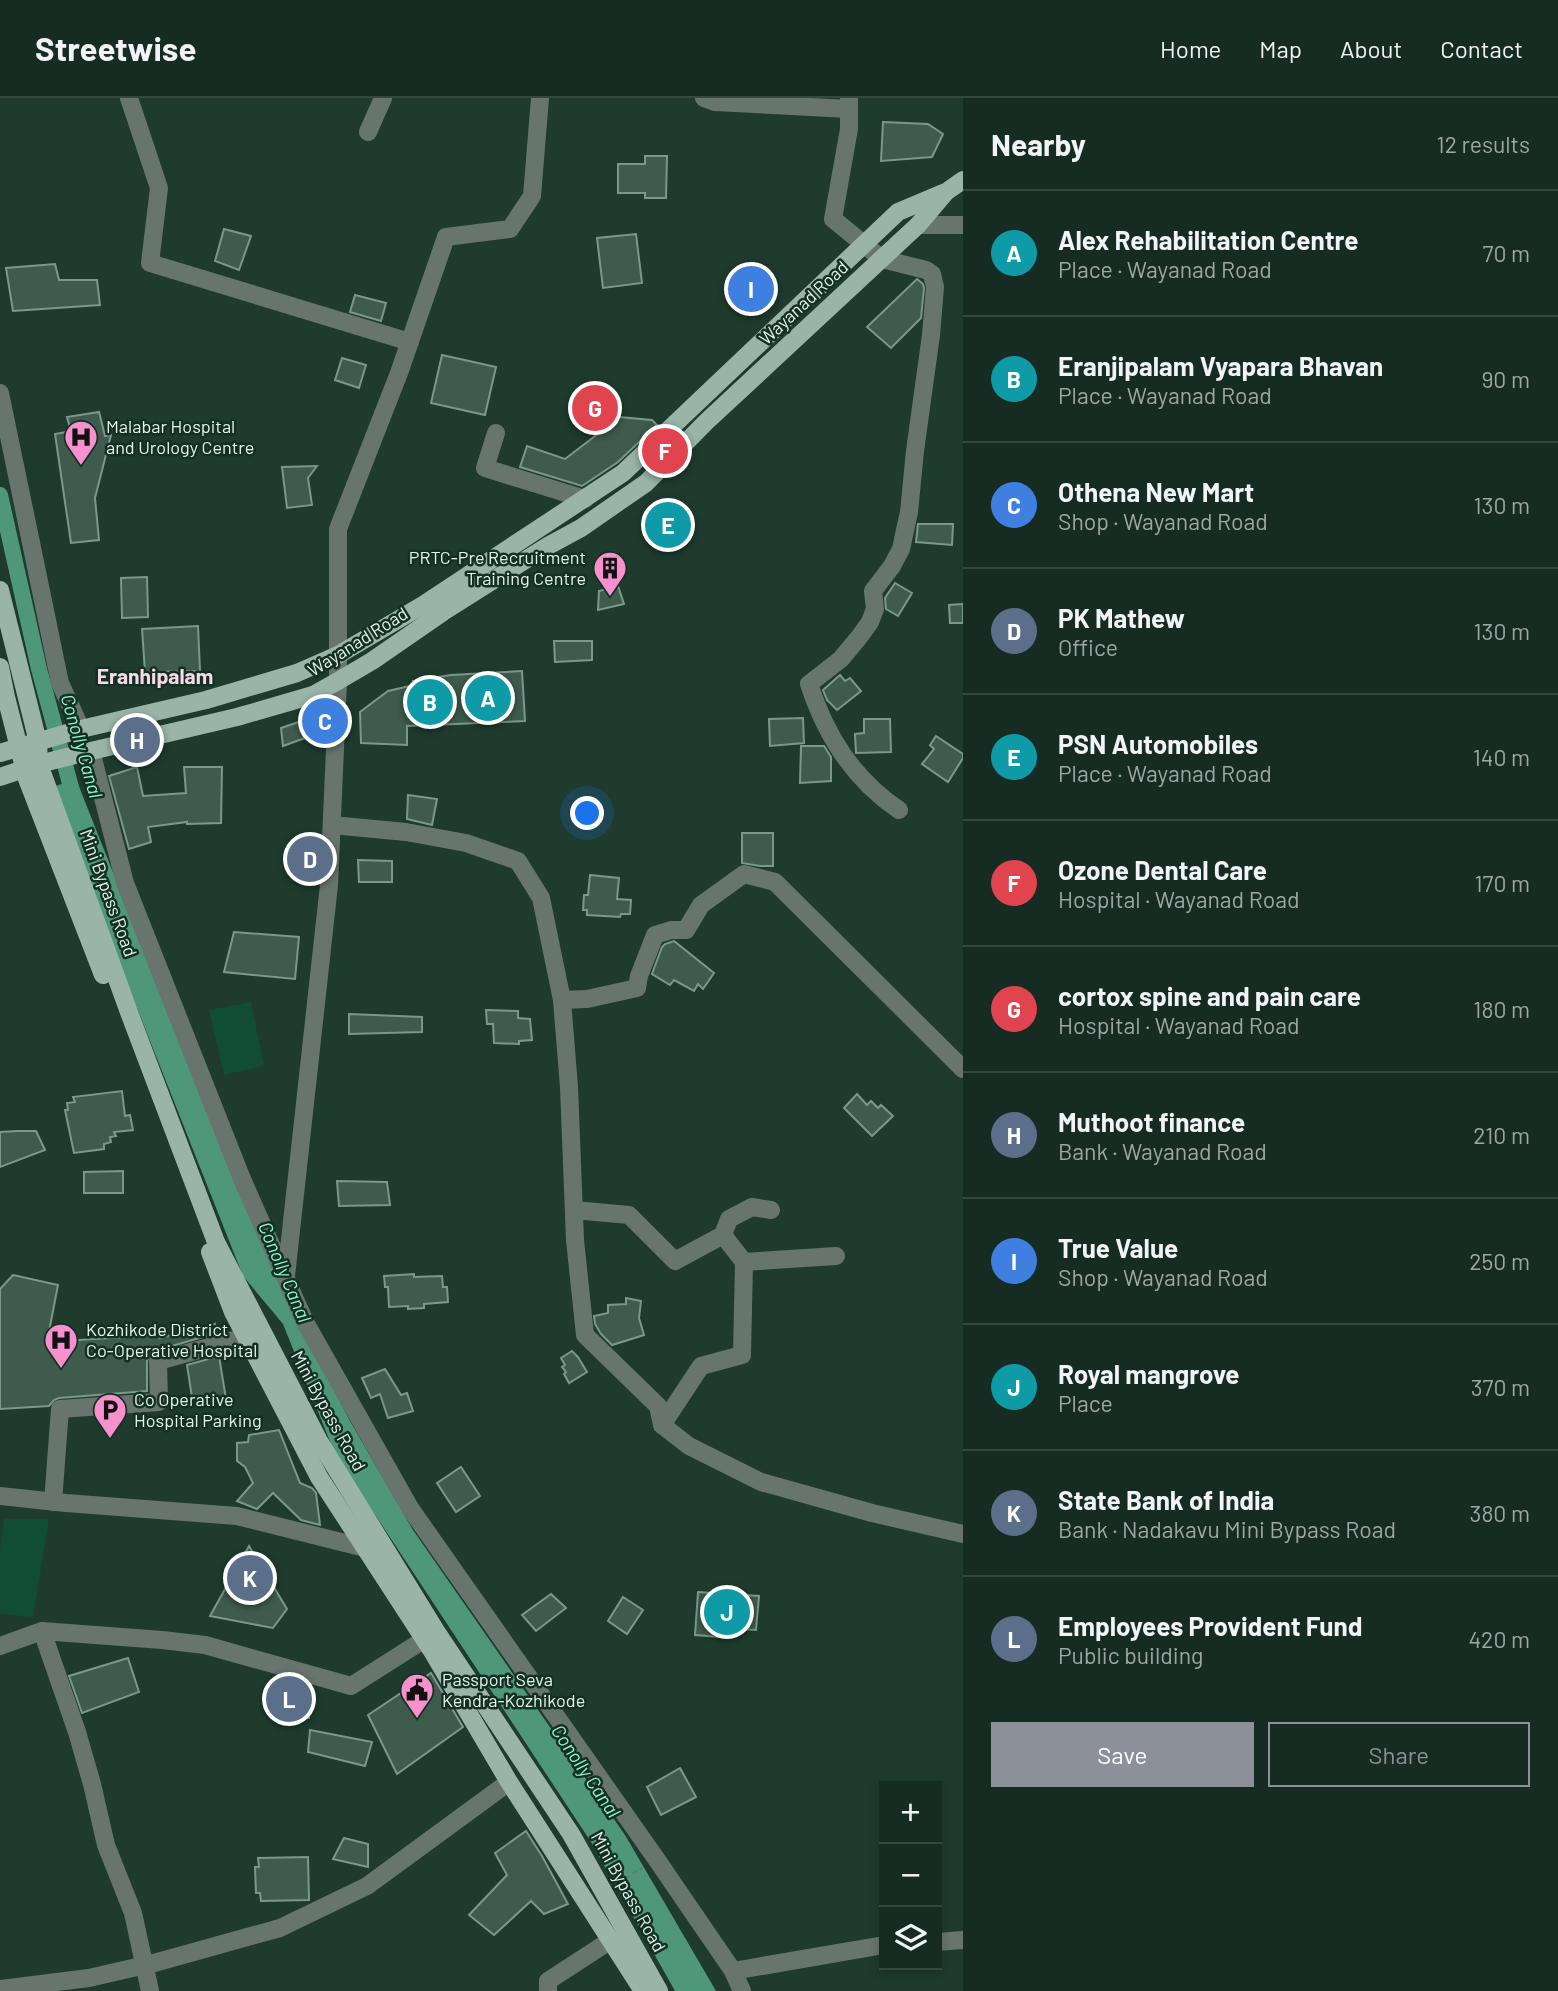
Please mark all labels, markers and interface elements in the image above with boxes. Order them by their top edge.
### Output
text: Streetwise [35,28,196,68]
text: Home [1160,34,1221,63]
text: Map [1259,34,1302,63]
text: About [1340,34,1402,63]
text: Contact [1440,34,1523,63]
text: Nearby [991,126,1086,162]
text: 12 results [1437,130,1530,158]
text: Alex Rehabilitation Centre [1058,224,1358,255]
text: A [1006,239,1022,267]
text: 70 m [1483,239,1530,267]
text: Place · Wayanad Road [1058,255,1272,283]
street label: Wayanad Road [754,256,852,349]
pin: I [728,263,774,315]
text: Eranjipalam Vyapara Bhavan [1058,350,1383,381]
text: B [1007,365,1021,393]
text: 90 m [1481,365,1530,393]
text: Place · Wayanad Road [1058,381,1272,409]
pin: G [572,382,618,434]
place label: Malabar Hospital and Urology Centre [106,415,254,458]
hospital icon: Malabar Hospital and Urology Centre [62,418,100,467]
pin: F [642,425,688,477]
text: Othena New Mart [1058,476,1254,507]
text: C [1007,491,1021,519]
text: 130 m [1473,491,1530,519]
pin: E [645,499,691,551]
text: Shop · Wayanad Road [1058,507,1268,535]
place label: PRTC-Pre Recruitment Training Centre [409,546,586,589]
building icon: PRTC-Pre Recruitment Training Centre [591,549,629,598]
street label: Wayanad Road [304,602,411,681]
text: PK Mathew [1058,602,1185,633]
text: D [1007,617,1021,645]
text: 130 m [1473,617,1530,645]
text: Office [1058,633,1118,661]
district label: Eranhipalam [97,663,213,688]
pin: A [465,672,511,724]
pin: B [407,676,453,728]
water label: Conolly Canal [57,691,108,801]
pin: C [302,695,348,747]
pin: H [114,714,160,766]
text: PSN Automobiles [1058,728,1258,759]
text: E [1007,743,1021,771]
text: 140 m [1473,743,1530,771]
text: Place · Wayanad Road [1058,759,1272,787]
your location [570,796,604,830]
street label: Mini Bypass Road [76,826,142,960]
pin: D [287,833,333,885]
text: Ozone Dental Care [1058,854,1267,885]
text: F [1008,869,1020,897]
text: 170 m [1474,869,1530,897]
text: Hospital · Wayanad Road [1058,885,1300,913]
text: cortox spine and pain care [1058,980,1361,1011]
text: G [1007,995,1021,1023]
text: 180 m [1473,995,1530,1023]
text: Hospital · Wayanad Road [1058,1011,1300,1039]
text: Muthoot finance [1058,1106,1245,1137]
text: H [1007,1121,1021,1149]
text: 210 m [1473,1121,1530,1149]
text: Bank · Wayanad Road [1058,1137,1267,1165]
water label: Conolly Canal [254,1218,317,1326]
text: True Value [1058,1232,1178,1263]
text: I [1011,1247,1017,1275]
text: 250 m [1469,1247,1530,1275]
text: Shop · Wayanad Road [1058,1263,1268,1291]
place label: Kozhikode District Co-Operative Hospital [86,1318,257,1361]
hospital icon: Kozhikode District Co-Operative Hospital [42,1321,80,1370]
street label: Mini Bypass Road [287,1346,371,1475]
text: Royal mangrove [1058,1358,1240,1389]
text: J [1007,1373,1021,1401]
text: 370 m [1471,1373,1530,1401]
place label: Co Operative Hospital Parking [134,1388,262,1431]
text: Place [1058,1389,1113,1417]
parking icon: Co Operative Hospital Parking [91,1391,129,1440]
text: State Bank of India [1058,1484,1274,1515]
text: K [1007,1499,1021,1527]
text: 380 m [1470,1499,1530,1527]
text: Bank · Nadakavu Mini Bypass Road [1058,1515,1396,1543]
pin: K [227,1552,273,1604]
pin: J [704,1586,750,1638]
text: Employees Provident Fund [1058,1610,1362,1641]
text: L [1007,1625,1021,1653]
text: 420 m [1468,1625,1530,1653]
text: Public building [1058,1641,1203,1669]
place label: Passport Seva Kendra-Kozhikode [442,1668,585,1711]
public building icon: Passport Seva Kendra-Kozhikode [398,1671,436,1720]
pin: L [266,1673,312,1725]
water label: Conolly Canal [547,1720,626,1822]
button: Save [991,1722,1254,1787]
button: Share [1268,1722,1530,1787]
map controls [879,1781,942,1970]
button: + [879,1781,942,1844]
street label: Mini Bypass Road [587,1827,671,1956]
button: − [879,1844,942,1907]
button: layers [879,1907,942,1970]

